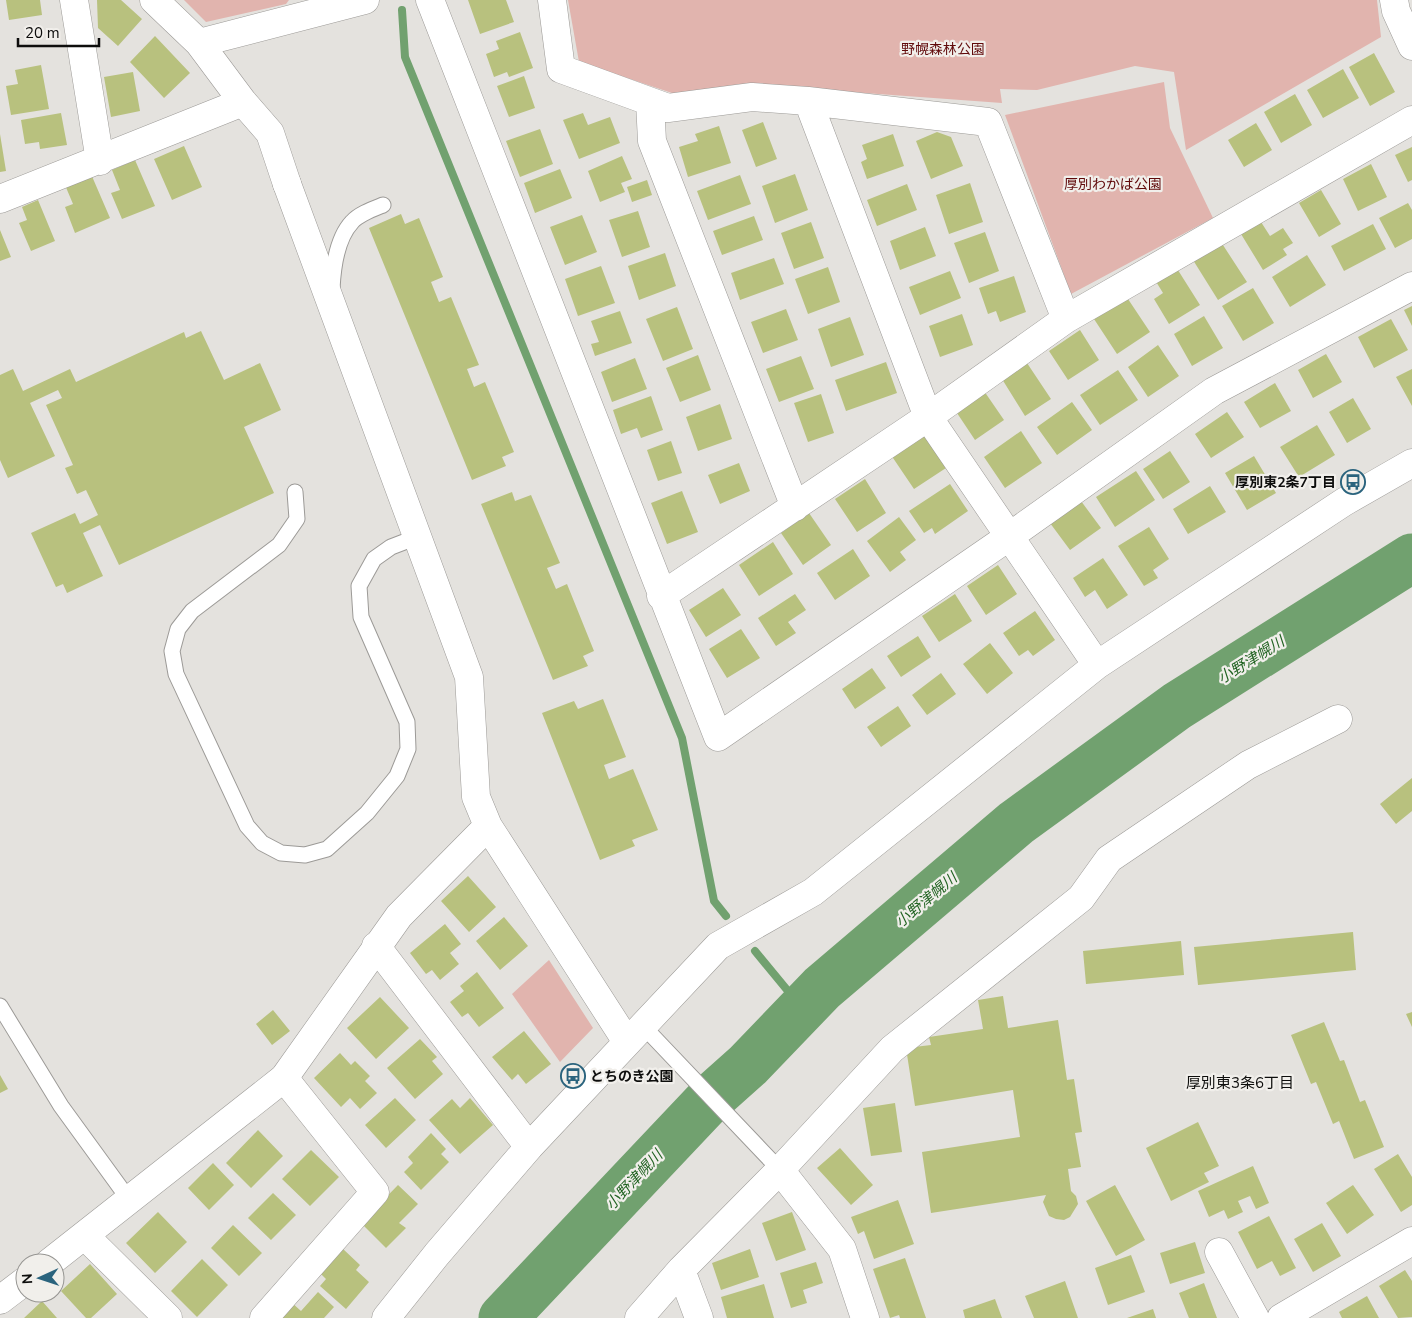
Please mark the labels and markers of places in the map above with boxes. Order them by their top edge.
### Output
bus stop icon: 厚別東2条7丁目 [1340,469,1366,495]
place label: 厚別東2条7丁目 [1235,473,1336,492]
bus stop icon: とちのき公園 [560,1063,586,1089]
place label: とちのき公園 [590,1067,674,1086]

